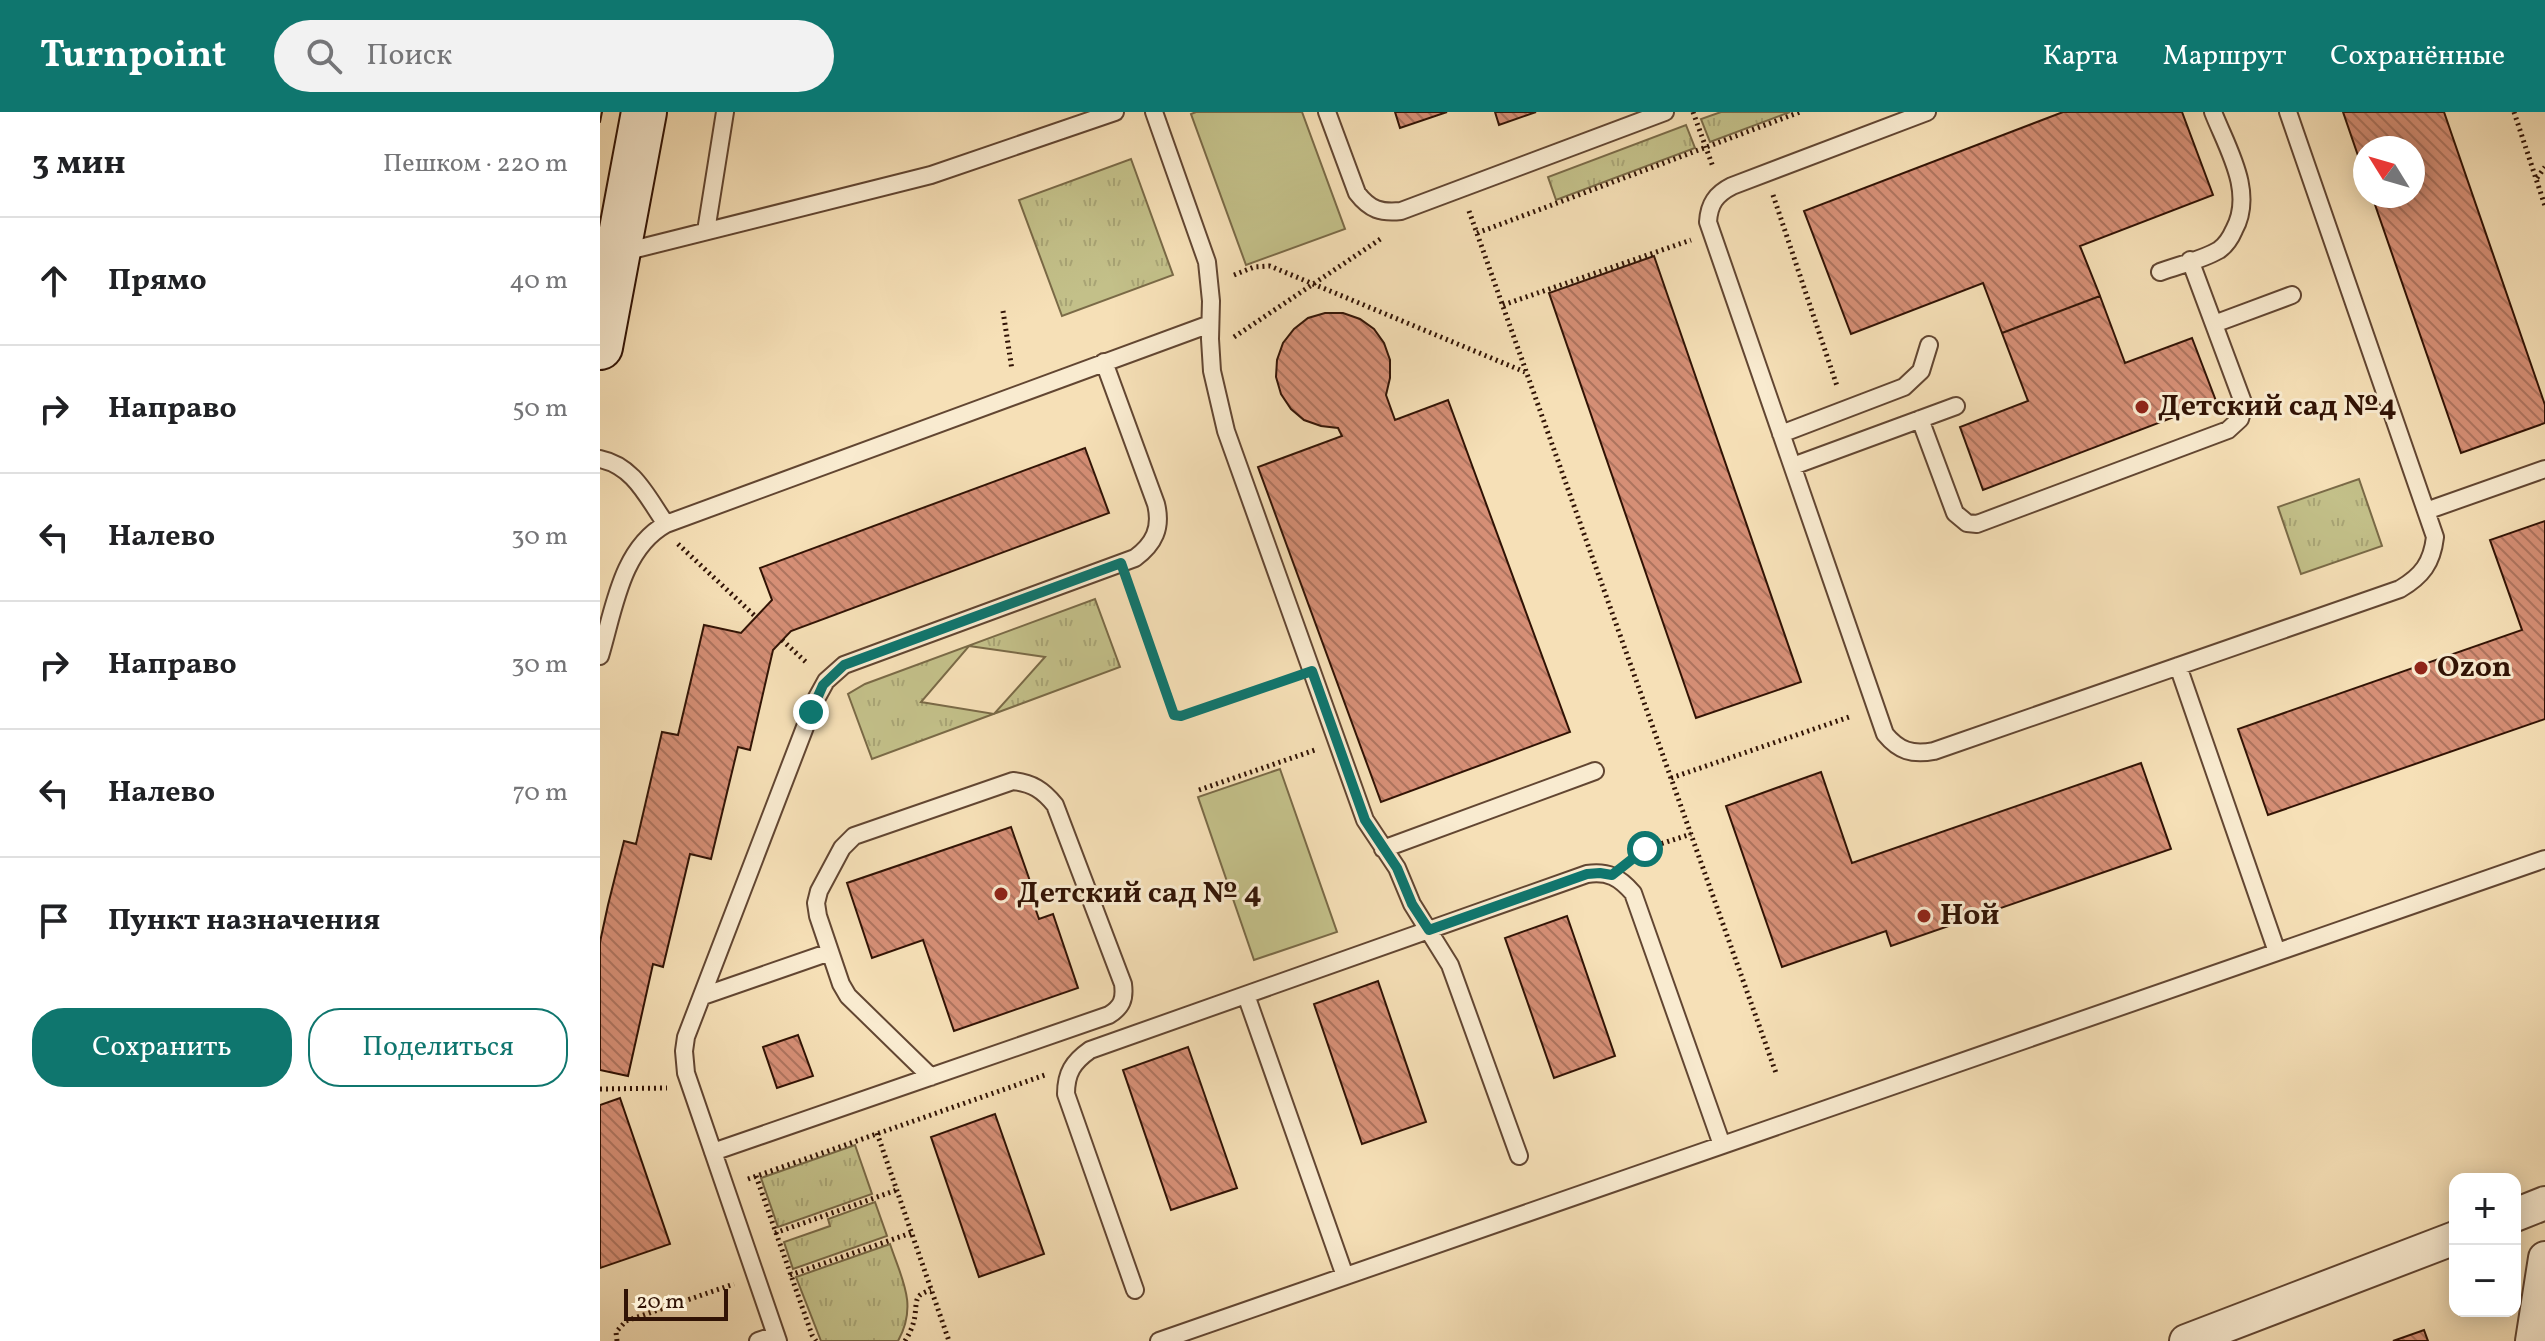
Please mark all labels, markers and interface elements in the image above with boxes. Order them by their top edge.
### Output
search box [274,20,834,92]
text: Turnpoint [40,30,226,83]
icon: search [302,34,346,78]
text: Поиск [366,35,452,77]
text: Карта [2043,37,2119,76]
text: Маршрут [2163,37,2286,76]
text: Сохранённые [2330,37,2505,76]
north arrow [2353,136,2425,208]
text: 3 мин [32,141,126,188]
text: Пешком · 220 m [383,146,568,182]
icon: ahead [32,259,76,303]
text: Прямо [108,260,207,302]
text: 40 m [509,263,568,299]
place label: Детский сад №4 [2158,386,2397,428]
icon: right [32,387,76,431]
text: Направо [108,388,237,430]
text: 50 m [512,391,568,427]
marker: Детский сад №4 [2133,398,2151,416]
icon: left [32,515,76,559]
text: Налево [108,516,215,558]
text: 30 m [511,519,568,555]
icon: right [32,643,76,687]
text: Направо [108,644,237,686]
text: 30 m [511,647,568,683]
place label: Ozon [2437,647,2511,689]
marker: Ozon [2412,659,2430,677]
route end [793,694,829,730]
icon: left [32,771,76,815]
text: Налево [108,772,215,814]
text: 70 m [513,775,568,811]
route start [1627,831,1663,867]
place label: Детский сад № 4 [1017,873,1262,915]
marker: Детский сад № 4 [992,885,1010,903]
place label: Ной [1940,895,2000,937]
icon: arrive [32,899,76,943]
text: Пункт назначения [108,900,380,942]
marker: Ной [1915,907,1933,925]
button: Сохранить [32,1008,292,1087]
button: Поделиться [308,1008,568,1087]
map controls [2449,1173,2521,1317]
button: + [2449,1173,2521,1245]
button: − [2449,1245,2521,1317]
scale bar [624,1285,728,1321]
text: 20 m [636,1287,685,1318]

